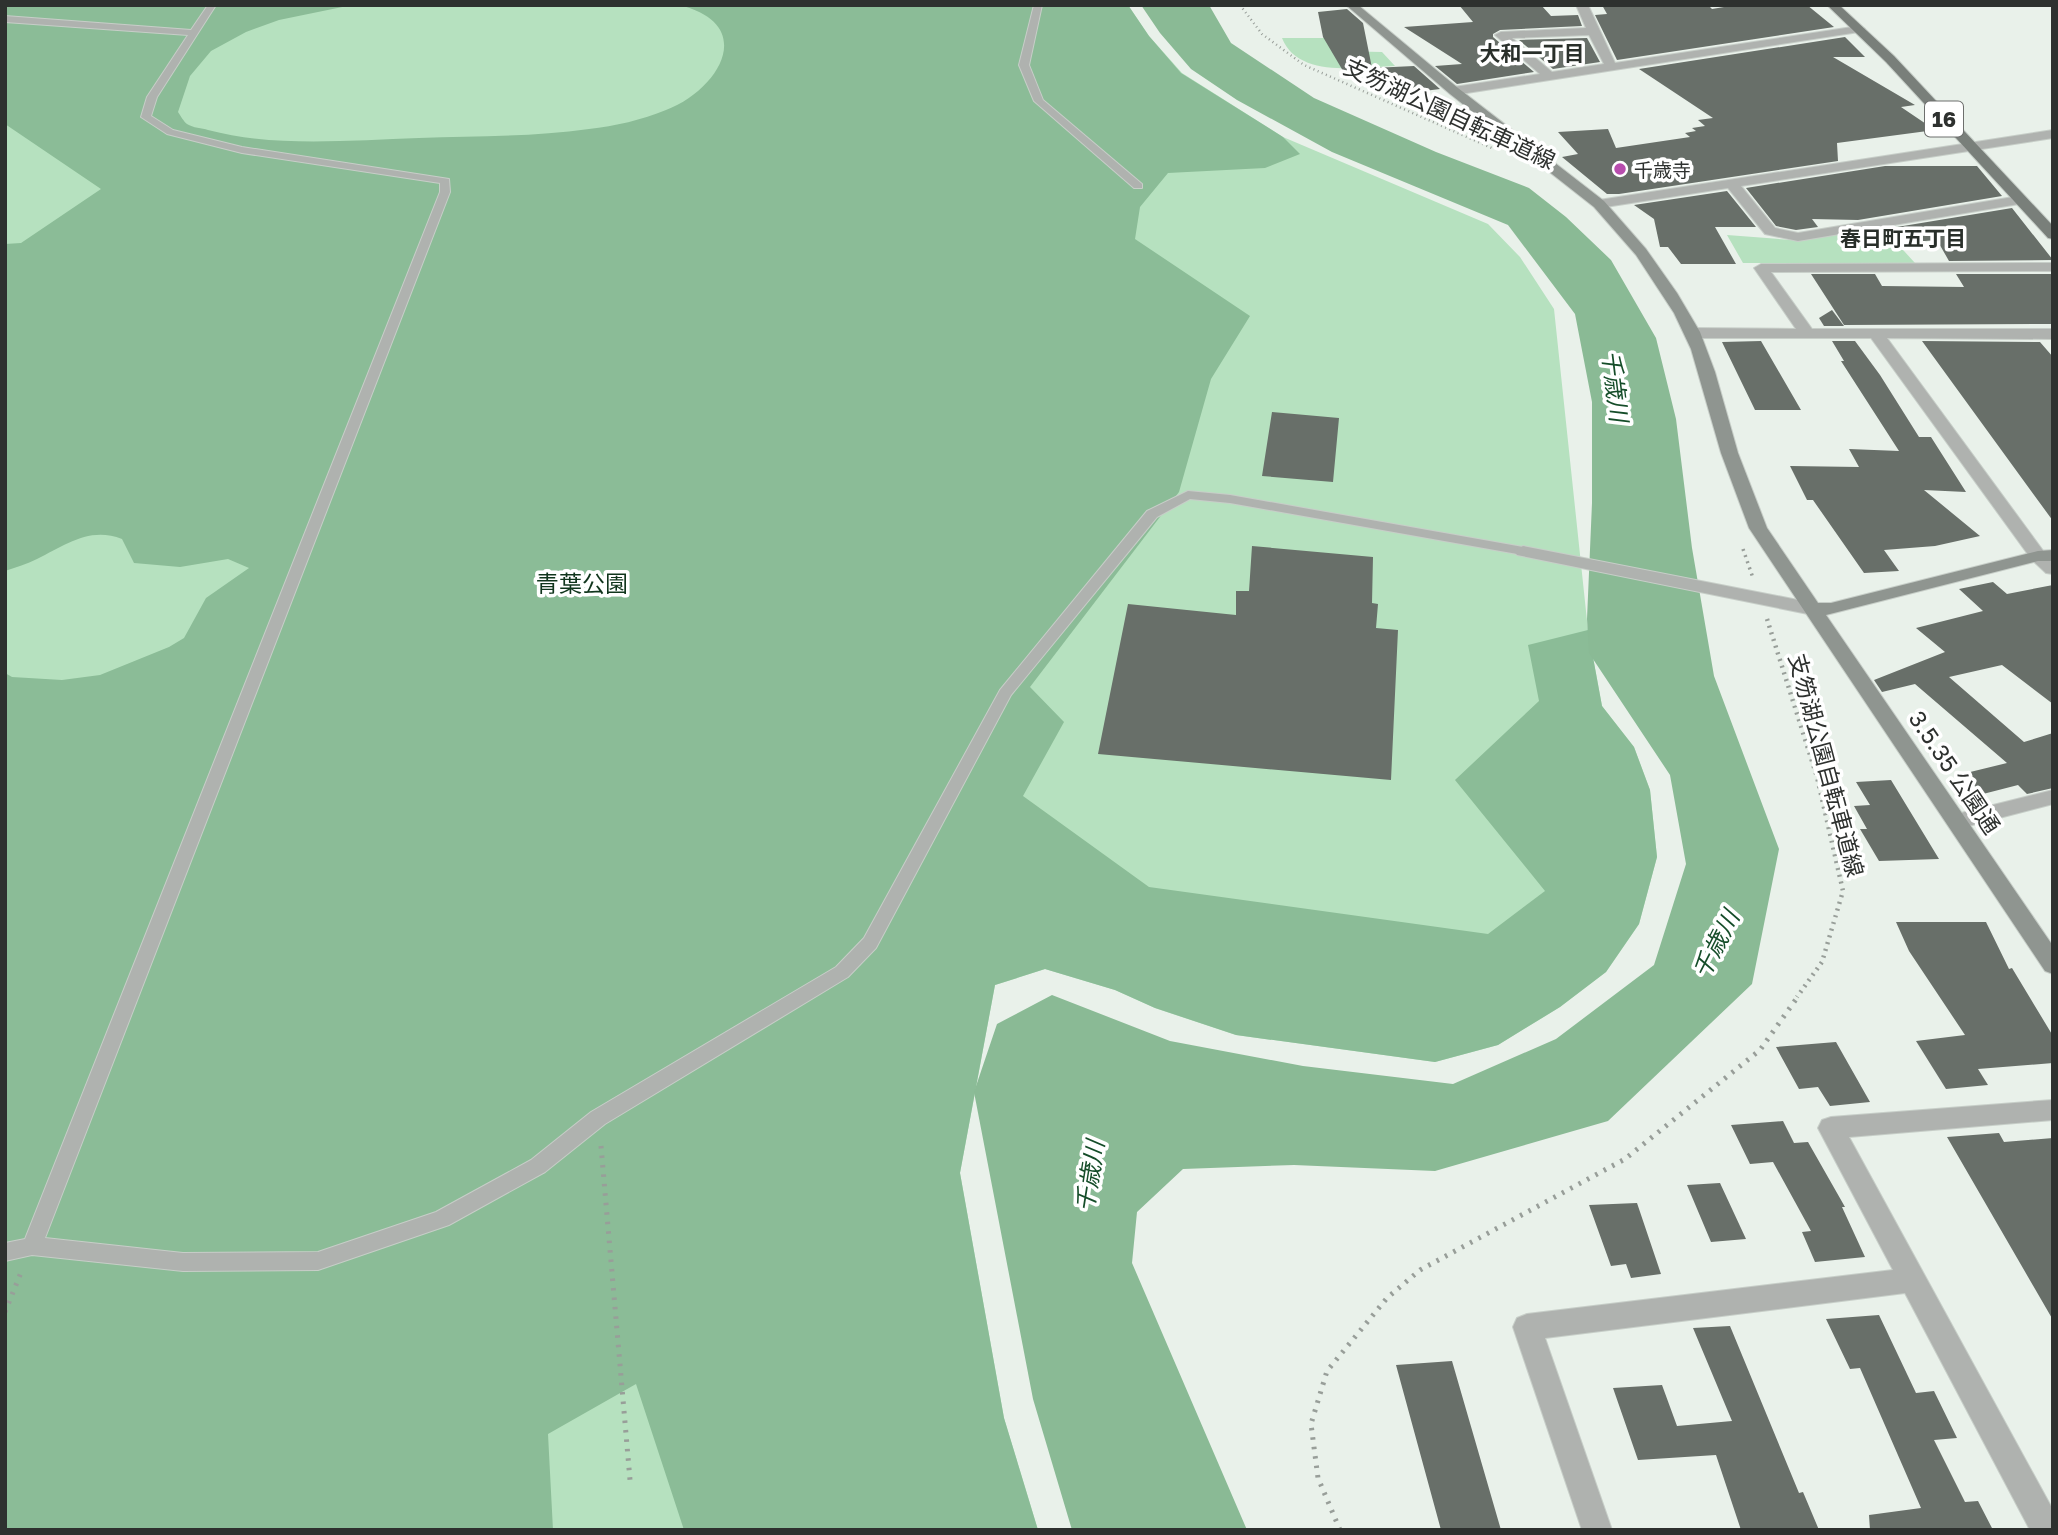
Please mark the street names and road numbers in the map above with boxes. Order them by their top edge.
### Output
street label: 支笏湖公園自転車道線 [1340,52,1560,174]
road number: 16 [1925,102,1963,136]
street label: 支笏湖公園自転車道線 [1784,650,1870,880]
street label: 3.5.35 公園通 [1904,705,2006,839]

